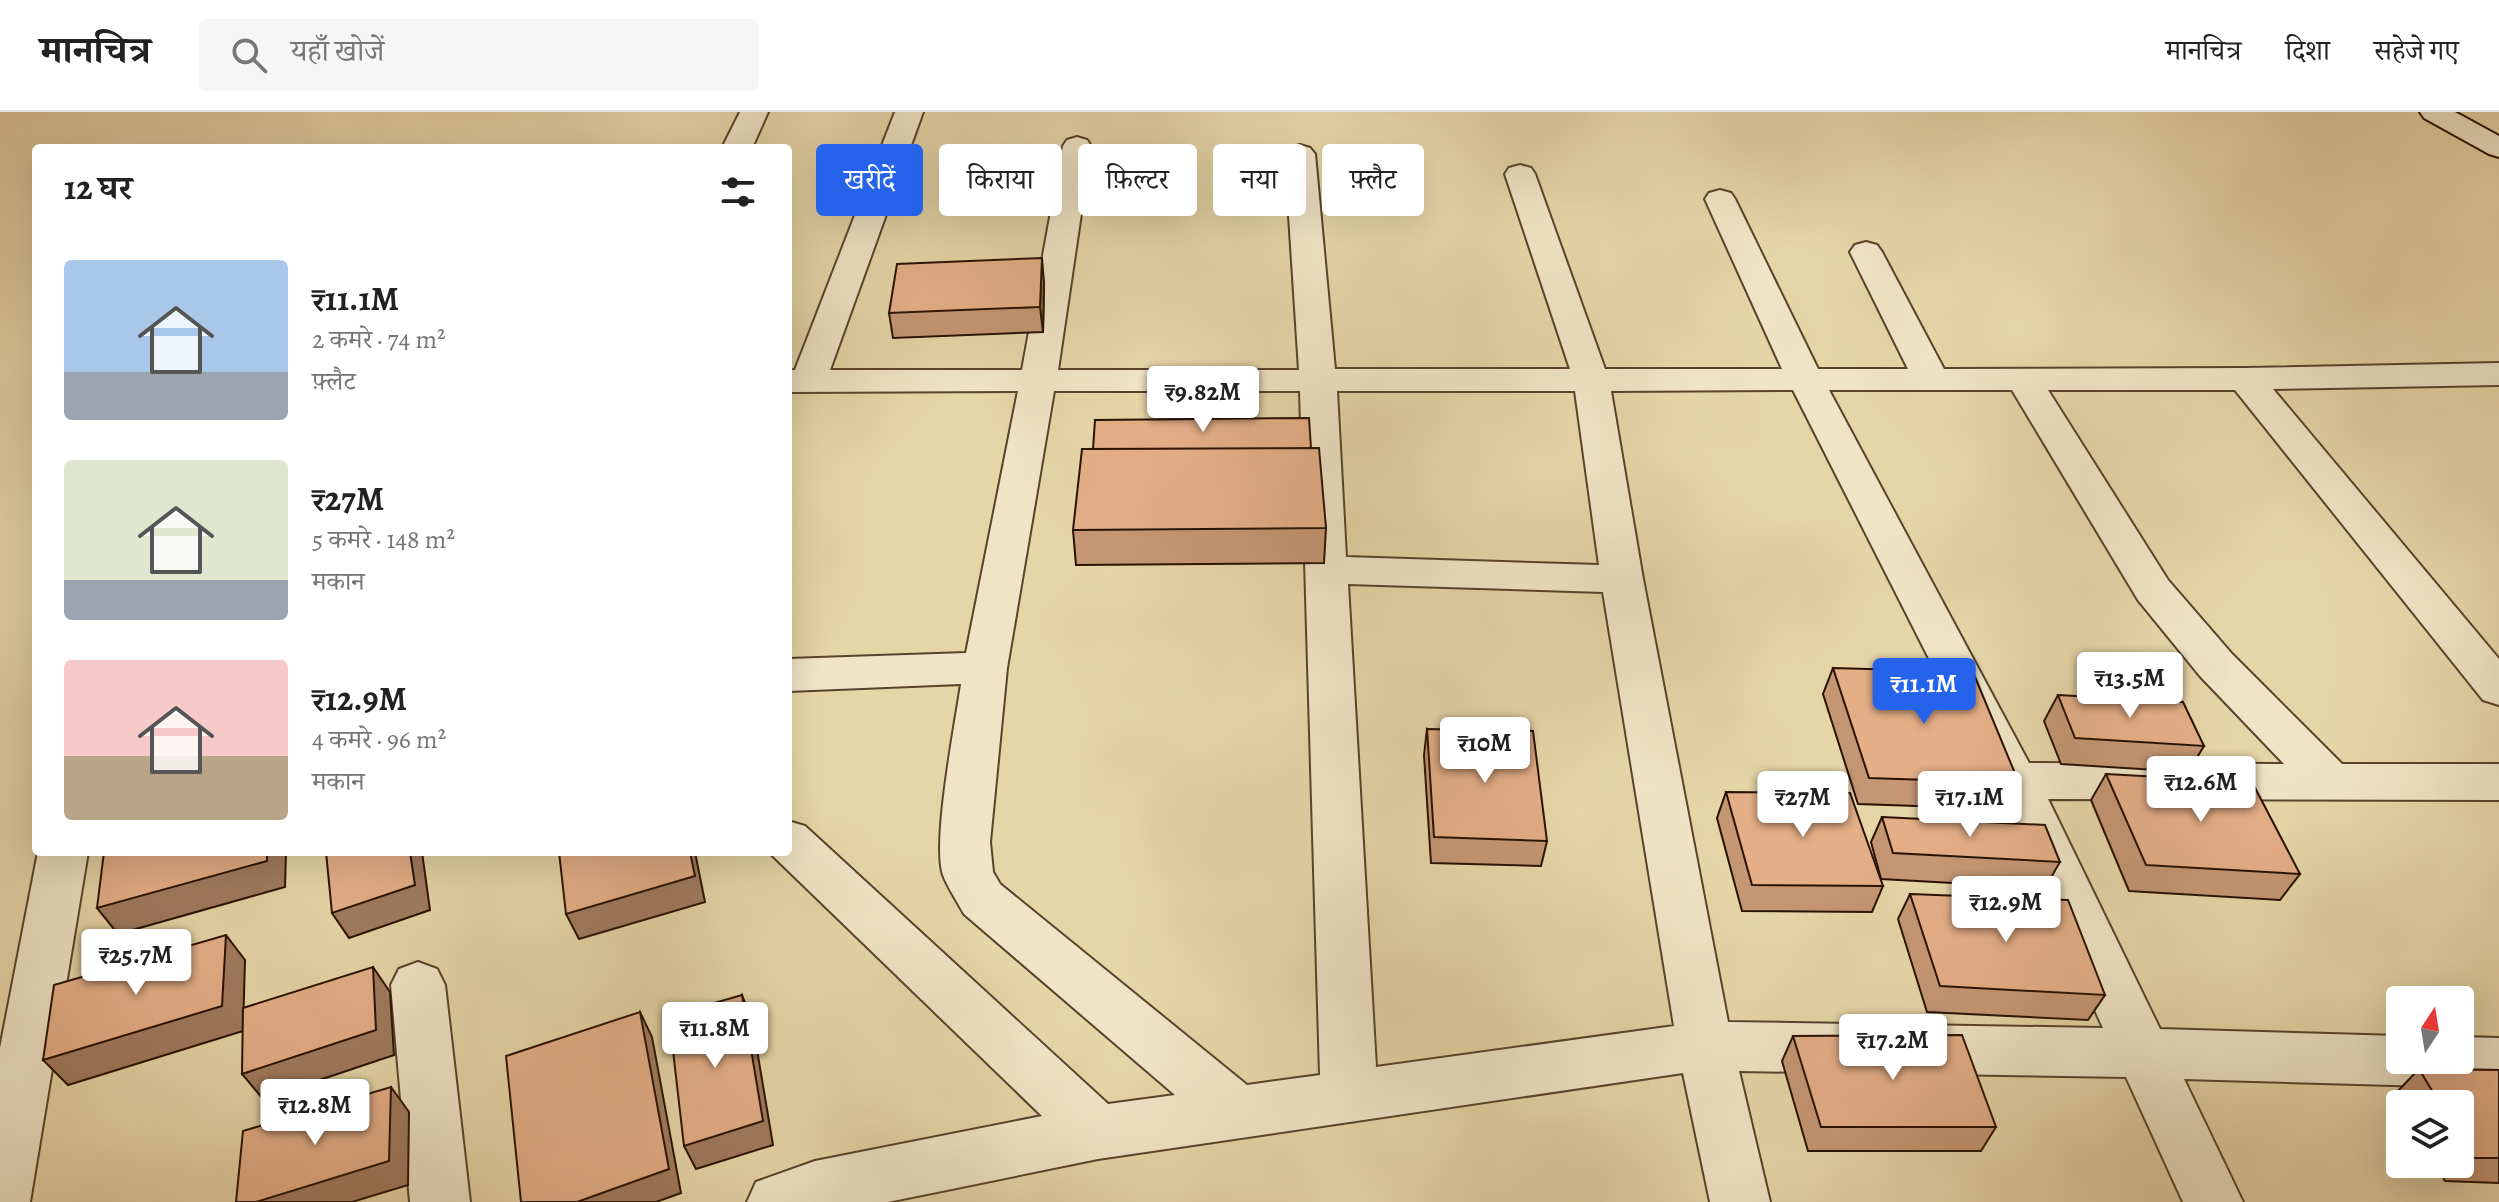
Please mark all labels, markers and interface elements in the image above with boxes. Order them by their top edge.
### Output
search box [199,19,759,91]
text: मानचित्र [40,24,151,76]
text: यहाँ खोजें [291,31,384,71]
text: मानचित्र [2165,32,2241,70]
text: दिशा [2285,32,2330,70]
text: सहेजे गए [2374,32,2459,70]
icon: search [227,33,271,77]
chip: खरीदें [816,144,923,216]
chip: किराया [939,144,1062,216]
chip: फ़िल्टर [1078,144,1197,216]
chip: नया [1213,144,1306,216]
chip: फ़्लैट [1322,144,1424,216]
text: 12 घर [64,164,132,211]
icon: filters [716,170,760,214]
text: ₹11.1M [312,275,399,322]
icon: home [128,292,224,388]
text: 2 कमरे · 74 m² [312,322,446,357]
text: फ़्लैट [312,364,355,399]
pin: ₹9.82M [1138,366,1268,434]
text: ₹9.82M [1165,374,1241,409]
text: ₹27M [312,475,384,522]
icon: home [128,492,224,588]
text: 5 कमरे · 148 m² [312,522,455,557]
text: मकान [312,564,365,599]
pin: ₹13.5M [2065,652,2195,720]
pin: ₹11.1M [1859,658,1989,726]
text: ₹13.5M [2095,660,2165,695]
text: ₹11.1M [1891,666,1957,701]
text: ₹12.9M [312,675,407,722]
icon: home [128,692,224,788]
pin: ₹10M [1438,717,1532,785]
text: 4 कमरे · 96 m² [312,722,446,757]
text: ₹10M [1458,725,1512,760]
pin: ₹12.6M [2136,756,2266,824]
text: मकान [312,764,365,799]
text: ₹12.6M [2165,764,2237,799]
pin: ₹27M [1756,771,1850,839]
pin: ₹17.1M [1905,771,2035,839]
text: ₹27M [1775,779,1831,814]
text: ₹17.1M [1936,779,2004,814]
pin: ₹12.9M [1941,876,2071,944]
text: ₹12.9M [1970,884,2042,919]
pin: ₹25.7M [71,929,201,997]
text: ₹25.7M [99,937,173,972]
north arrow [2386,986,2474,1074]
map controls [2386,986,2474,1178]
pin: ₹11.8M [650,1002,780,1070]
text: ₹11.8M [680,1010,750,1045]
pin: ₹17.2M [1828,1014,1958,1082]
text: ₹17.2M [1857,1022,1929,1057]
pin: ₹12.8M [250,1079,380,1147]
text: ₹12.8M [278,1087,352,1122]
button: layers [2386,1090,2474,1178]

